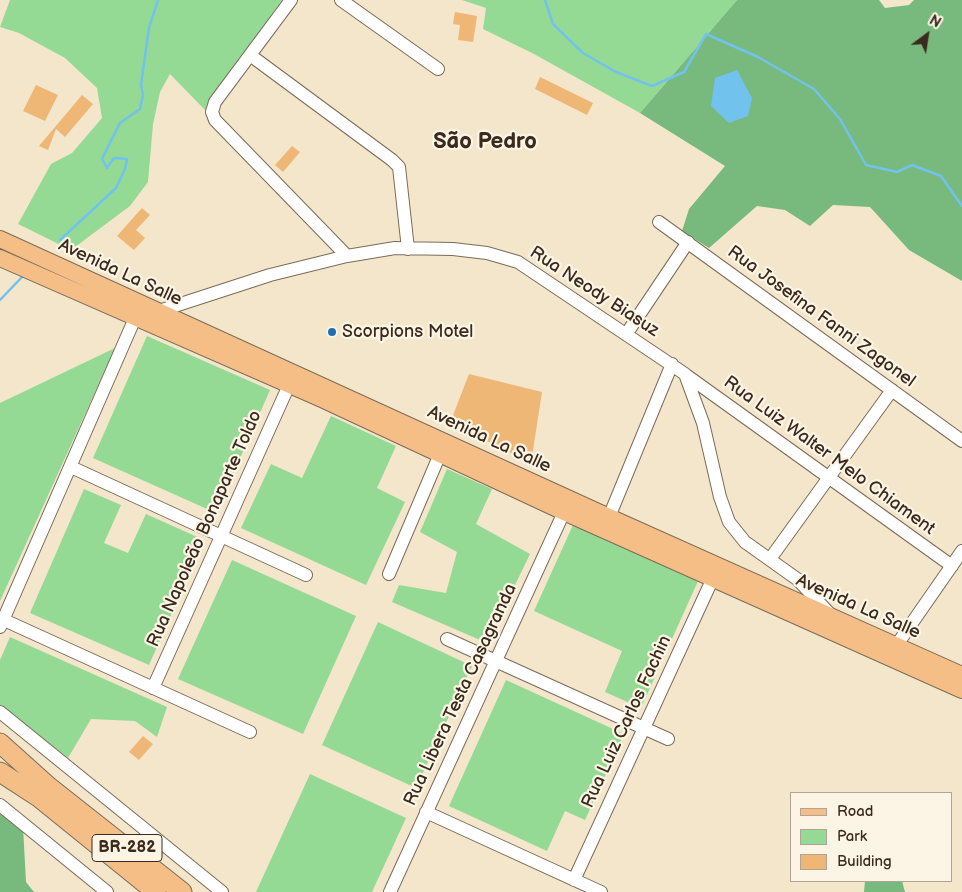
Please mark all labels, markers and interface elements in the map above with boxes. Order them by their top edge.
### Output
north arrow [902,10,952,60]
text: N [926,12,944,32]
district label: São Pedro [433,129,537,155]
street label: Avenida La Salle [55,235,185,311]
street label: Rua Neody Biasuz [525,242,663,342]
street label: Rua Josefina Fanni Zagonel [723,242,919,392]
place label: Scorpions Motel [342,321,473,343]
marker: Scorpions Motel [326,326,338,338]
street label: Rua Luiz Walter Melo Chiament [719,372,939,540]
street label: Avenida La Salle [424,402,554,478]
street label: Rua Napoleão Bonaparte Toldo [143,407,267,651]
street label: Avenida La Salle [792,570,924,644]
street label: Rua Libera Testa Casagranda [400,581,522,809]
street label: Rua Luiz Carlos Fachin [578,632,676,812]
legend [790,792,952,882]
text: Road [837,802,873,821]
text: Park [837,827,867,846]
road number: BR-282 [92,834,162,861]
text: Building [837,852,892,871]

